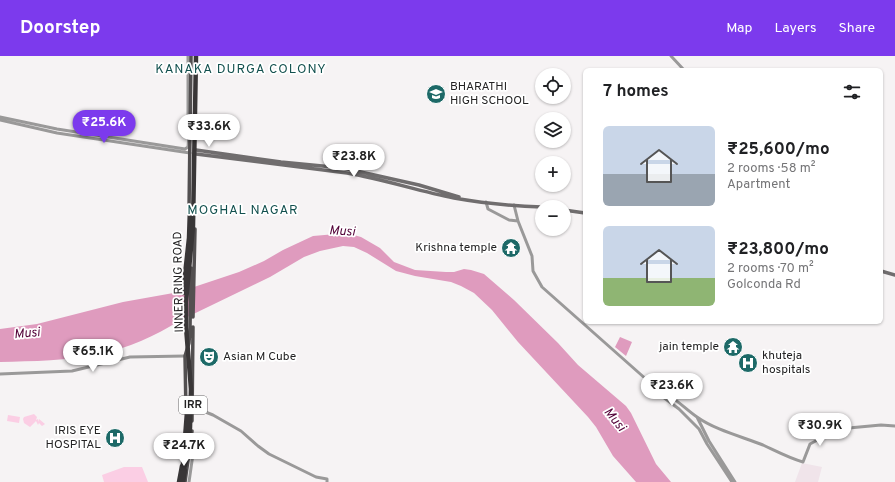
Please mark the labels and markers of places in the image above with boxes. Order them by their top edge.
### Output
place label: BHARATHI HIGH SCHOOL [450,79,529,109]
school or university icon: BHARATHI HIGH SCHOOL [425,83,447,105]
pin: ₹25.6K [71,110,137,144]
pin: ₹33.6K [176,114,242,148]
pin: ₹23.8K [321,144,387,178]
temple icon: Krishna temple [500,237,522,259]
place label: Krishna temple [415,240,497,256]
temple icon: jain temple [722,336,744,358]
pin: ₹65.1K [60,339,126,373]
place label: jain temple [658,339,719,355]
theatre icon: Asian M Cube [198,346,220,368]
place label: khuteja hospitals [762,348,810,378]
place label: Asian M Cube [223,349,296,365]
hospital icon: khuteja hospitals [737,352,759,374]
pin: ₹23.6K [639,373,705,407]
pin: ₹30.9K [787,413,853,447]
place label: IRIS EYE HOSPITAL [46,423,101,453]
hospital icon: IRIS EYE HOSPITAL [104,427,126,449]
pin: ₹24.7K [151,433,217,467]

